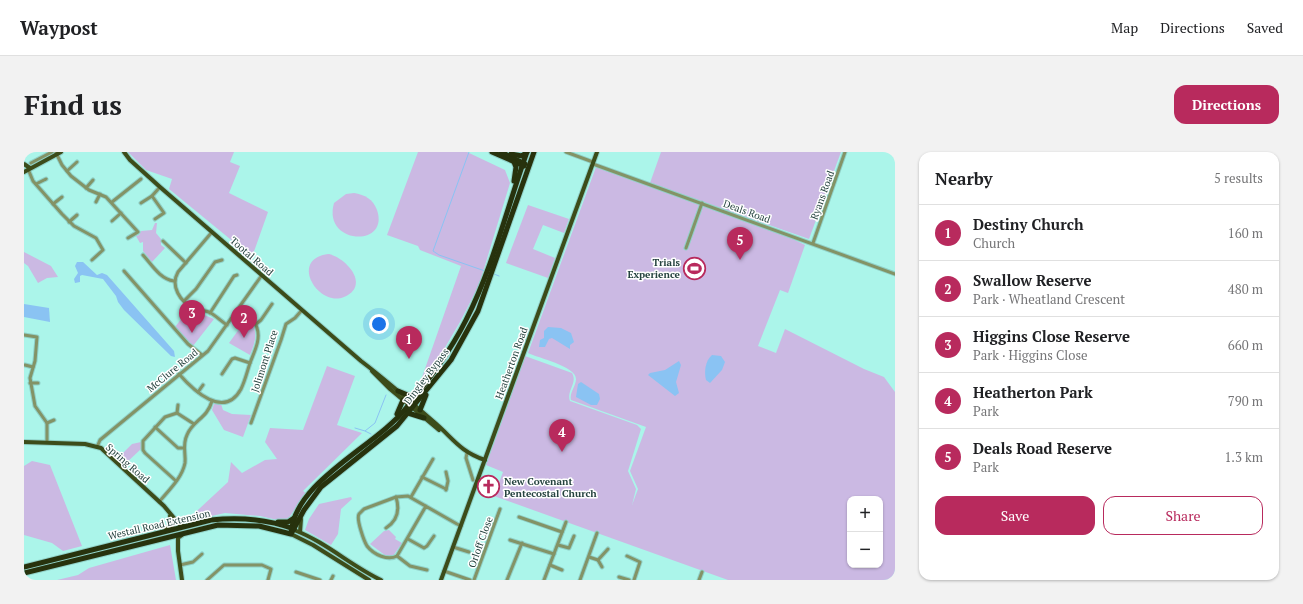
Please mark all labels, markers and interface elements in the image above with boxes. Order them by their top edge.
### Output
text: Waypost [20,15,98,40]
text: Map [1111,18,1138,37]
text: Directions [1160,18,1225,37]
text: Saved [1247,18,1283,37]
button: Directions [1174,85,1279,124]
text: Find us [24,86,122,123]
text: Nearby [935,167,993,190]
street label: Ryans Road [808,169,837,221]
text: 5 results [1214,169,1263,187]
street label: Deals Road [721,197,773,226]
text: Destiny Church [973,214,1084,234]
text: 1 [944,224,952,242]
text: 160 m [1228,224,1263,242]
pin: 5 [727,227,753,260]
street label: Tootal Road [227,234,276,279]
text: Church [973,234,1015,252]
sports icon: Trials Experience [682,255,708,281]
place label: Trials Experience [627,256,681,281]
text: Swallow Reserve [973,270,1092,290]
text: 2 [944,280,952,298]
text: 480 m [1228,280,1263,298]
text: Park · Wheatland Crescent [973,290,1125,308]
pin: 3 [179,300,205,333]
pin: 2 [231,305,257,338]
your location [369,314,389,334]
street label: Heatherton Road [492,325,531,401]
pin: 1 [396,326,422,359]
text: Higgins Close Reserve [973,326,1130,346]
street label: Jolimont Place [248,328,281,394]
text: 3 [944,336,952,354]
text: 660 m [1228,336,1263,354]
street label: McClure Road [144,346,201,395]
street label: Dingley Bypass [401,346,452,407]
text: Park · Higgins Close [973,346,1088,364]
text: Heatherton Park [973,382,1093,402]
text: 4 [944,392,952,410]
text: 790 m [1228,392,1263,410]
text: Park [973,402,999,420]
pin: 4 [549,419,575,452]
text: Deals Road Reserve [973,438,1112,458]
street label: Spring Road [103,441,153,486]
text: 5 [944,448,952,466]
text: 1.3 km [1224,448,1263,466]
text: Park [973,458,999,476]
church icon: New Covenant Pentecostal Church [475,474,501,500]
place label: New Covenant Pentecostal Church [504,475,597,500]
map controls [847,496,883,568]
button: + [847,496,883,532]
button: Save [935,496,1095,535]
button: Share [1103,496,1263,535]
street label: Westall Road Extension [107,506,212,543]
street label: Orloff Close [465,515,496,569]
button: − [847,532,883,568]

